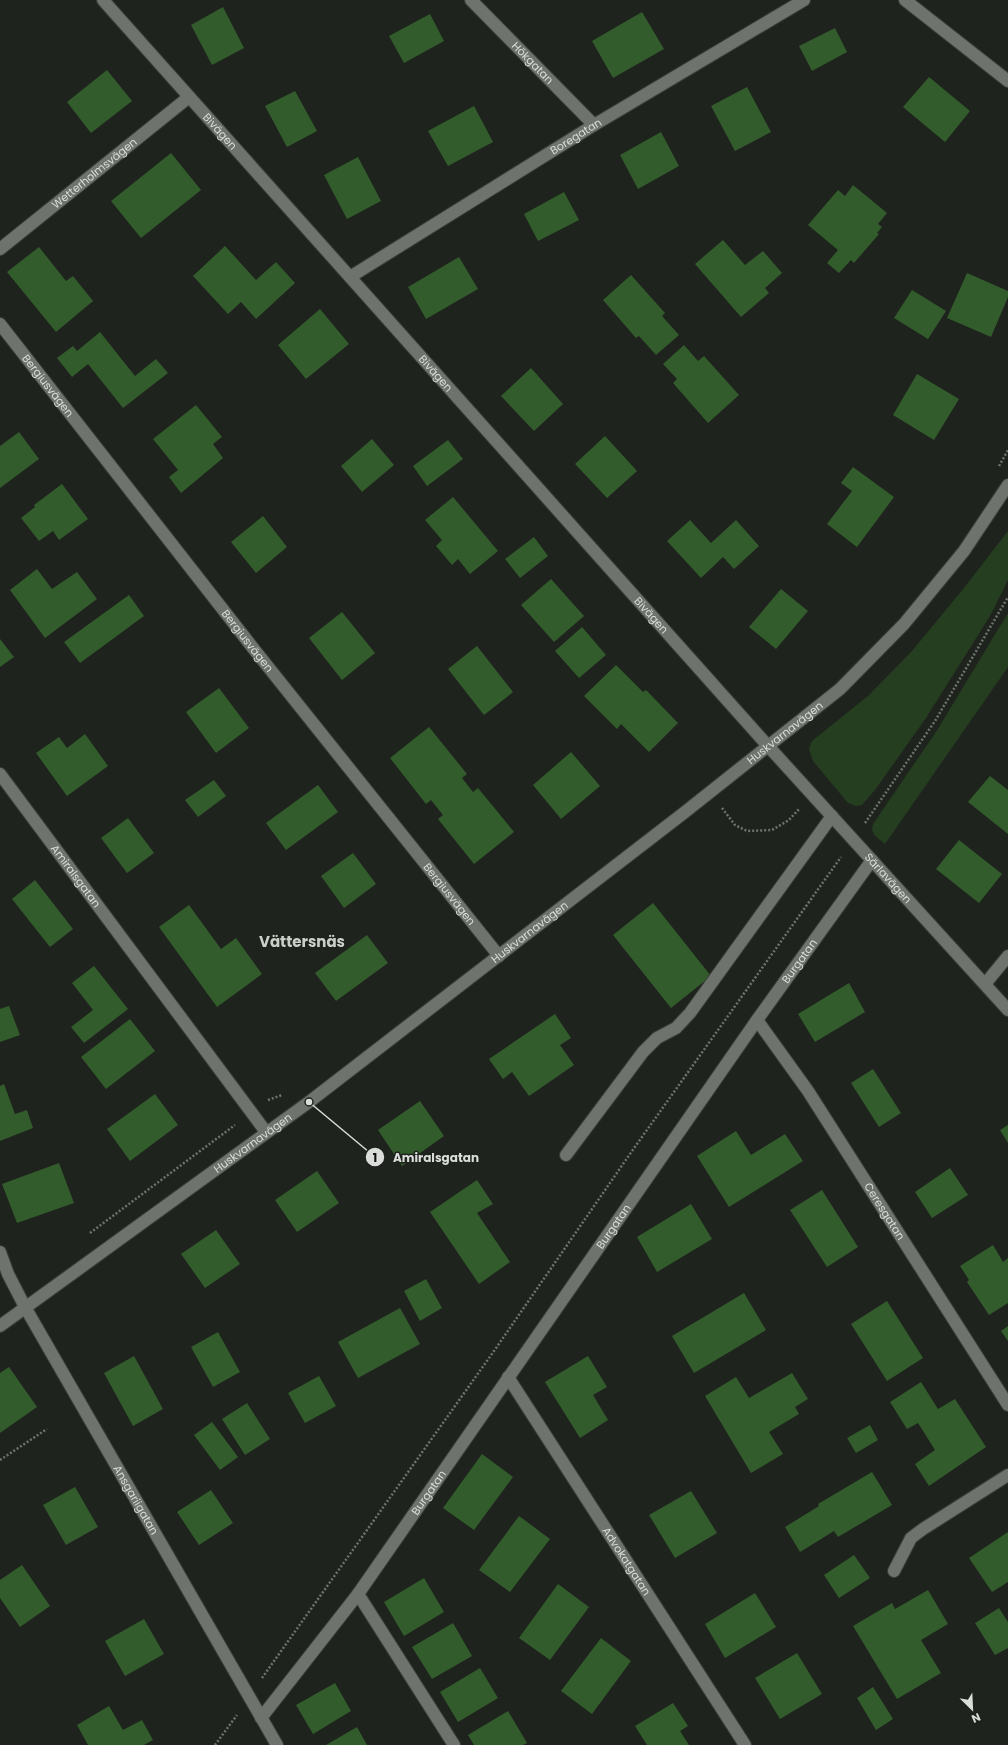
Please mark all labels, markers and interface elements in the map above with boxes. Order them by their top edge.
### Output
street label: Hökgatan [508,38,557,87]
street label: Bivägen [199,109,241,153]
street label: Boregatan [547,114,605,159]
street label: Wetterholmsvägen [48,134,140,212]
street label: Bergiusvägen [18,351,78,420]
street label: Bivägen [415,351,456,395]
street label: Bivägen [631,593,672,637]
street label: Bergiusvägen [218,606,277,675]
street label: Huskvarnavägen [743,698,826,768]
street label: Amiralsgatan [47,841,104,911]
street label: Särlavägen [861,849,915,907]
street label: Bergiusvägen [420,860,479,929]
street label: Huskvarnavägen [488,897,571,967]
district label: Vättersnäs [259,931,345,952]
street label: Burgatan [778,936,821,987]
street label: Huskvarnavägen [210,1109,295,1177]
callout: Amiralsgatan [365,1145,487,1169]
text: 1 [373,1149,377,1166]
text: Amiralsgatan [393,1149,479,1166]
street label: Ceresgatan [860,1179,909,1243]
street label: Burgatan [592,1201,635,1252]
street label: Ansgariigatan [110,1462,162,1538]
street label: Burgatan [407,1467,450,1518]
street label: Advokatgatan [599,1524,655,1598]
north arrow [952,1689,992,1729]
text: N [969,1709,983,1727]

